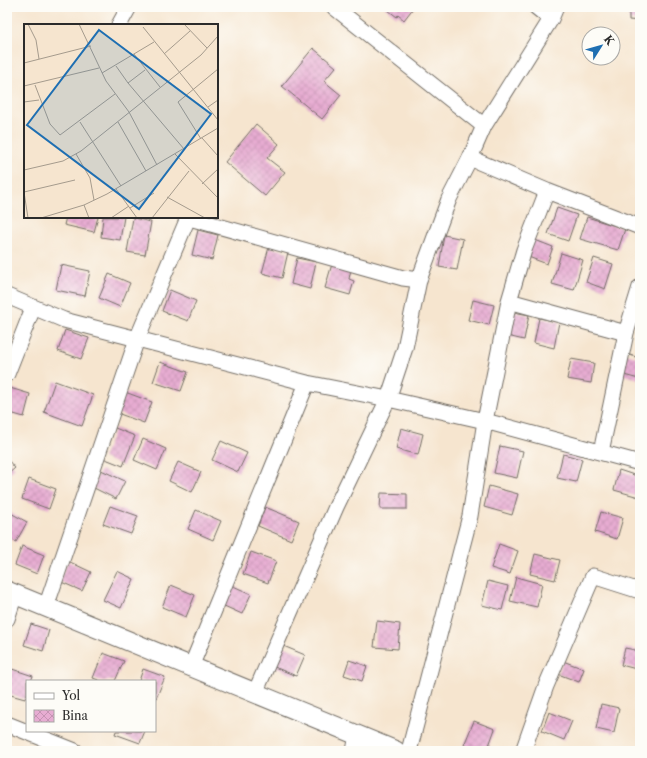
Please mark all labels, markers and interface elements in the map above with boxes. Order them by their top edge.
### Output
inset map [24,24,218,218]
north arrow [581,26,621,66]
text: K [601,32,618,49]
legend [26,680,156,732]
text: Yol [61,688,80,703]
text: Bina [62,708,89,723]

